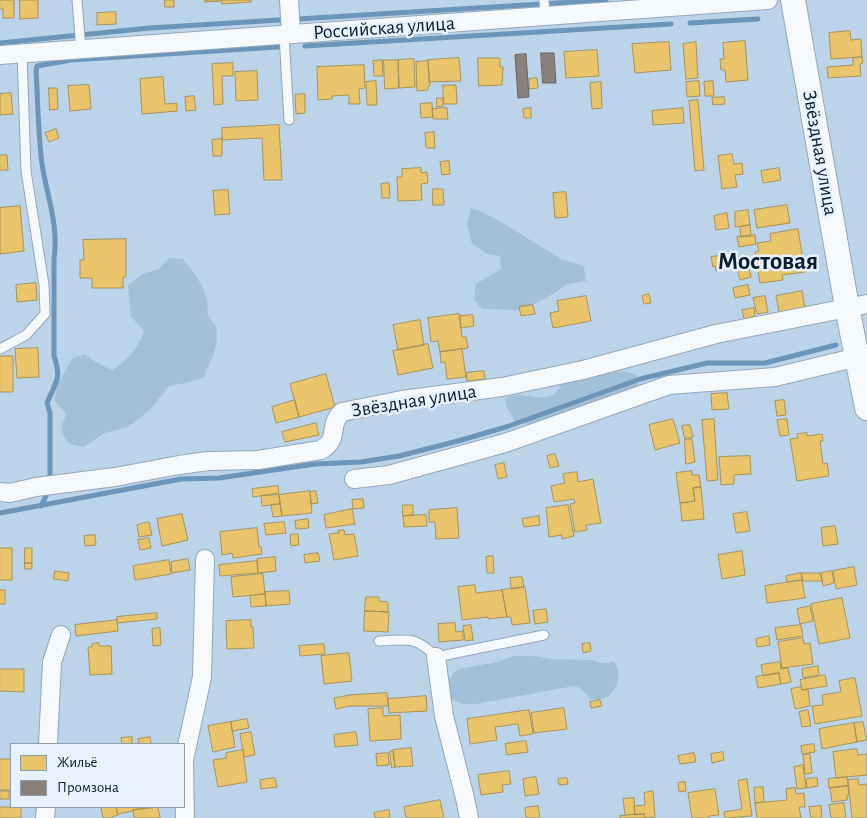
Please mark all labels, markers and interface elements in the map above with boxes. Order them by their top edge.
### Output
street label: Российская улица [312,11,456,45]
street label: Звёздная улица [797,89,843,217]
district label: Мостовая [718,246,818,276]
street label: Звёздная улица [350,379,478,423]
legend [10,743,185,808]
text: Жильё [57,755,97,770]
text: Промзона [57,780,119,795]

